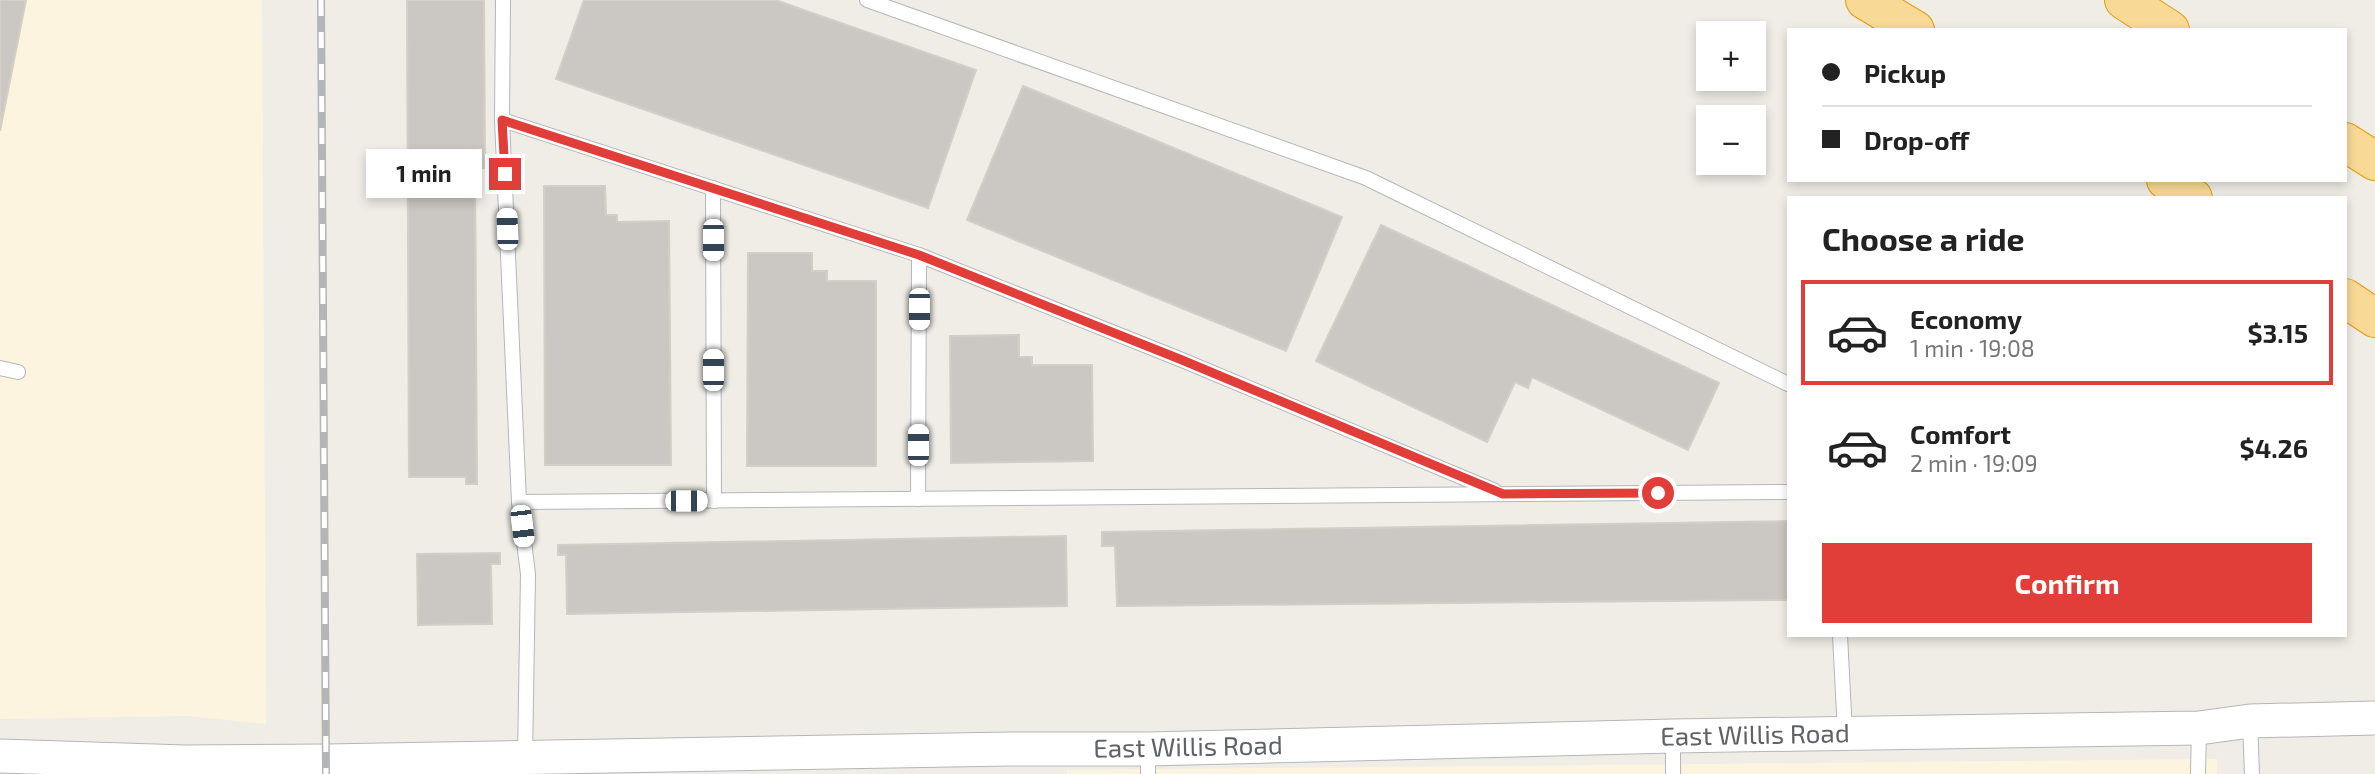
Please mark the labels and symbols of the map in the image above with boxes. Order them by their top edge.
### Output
callout: 1 min [365,150,480,198]
route end [489,158,521,190]
car [496,208,519,250]
car [703,219,724,261]
car [909,288,930,330]
car [703,349,724,391]
car [908,424,929,466]
route start [1642,477,1674,509]
car [666,491,708,512]
car [510,504,535,548]
street label: East Willis Road [1660,716,1850,751]
street label: East Willis Road [1093,728,1283,763]

